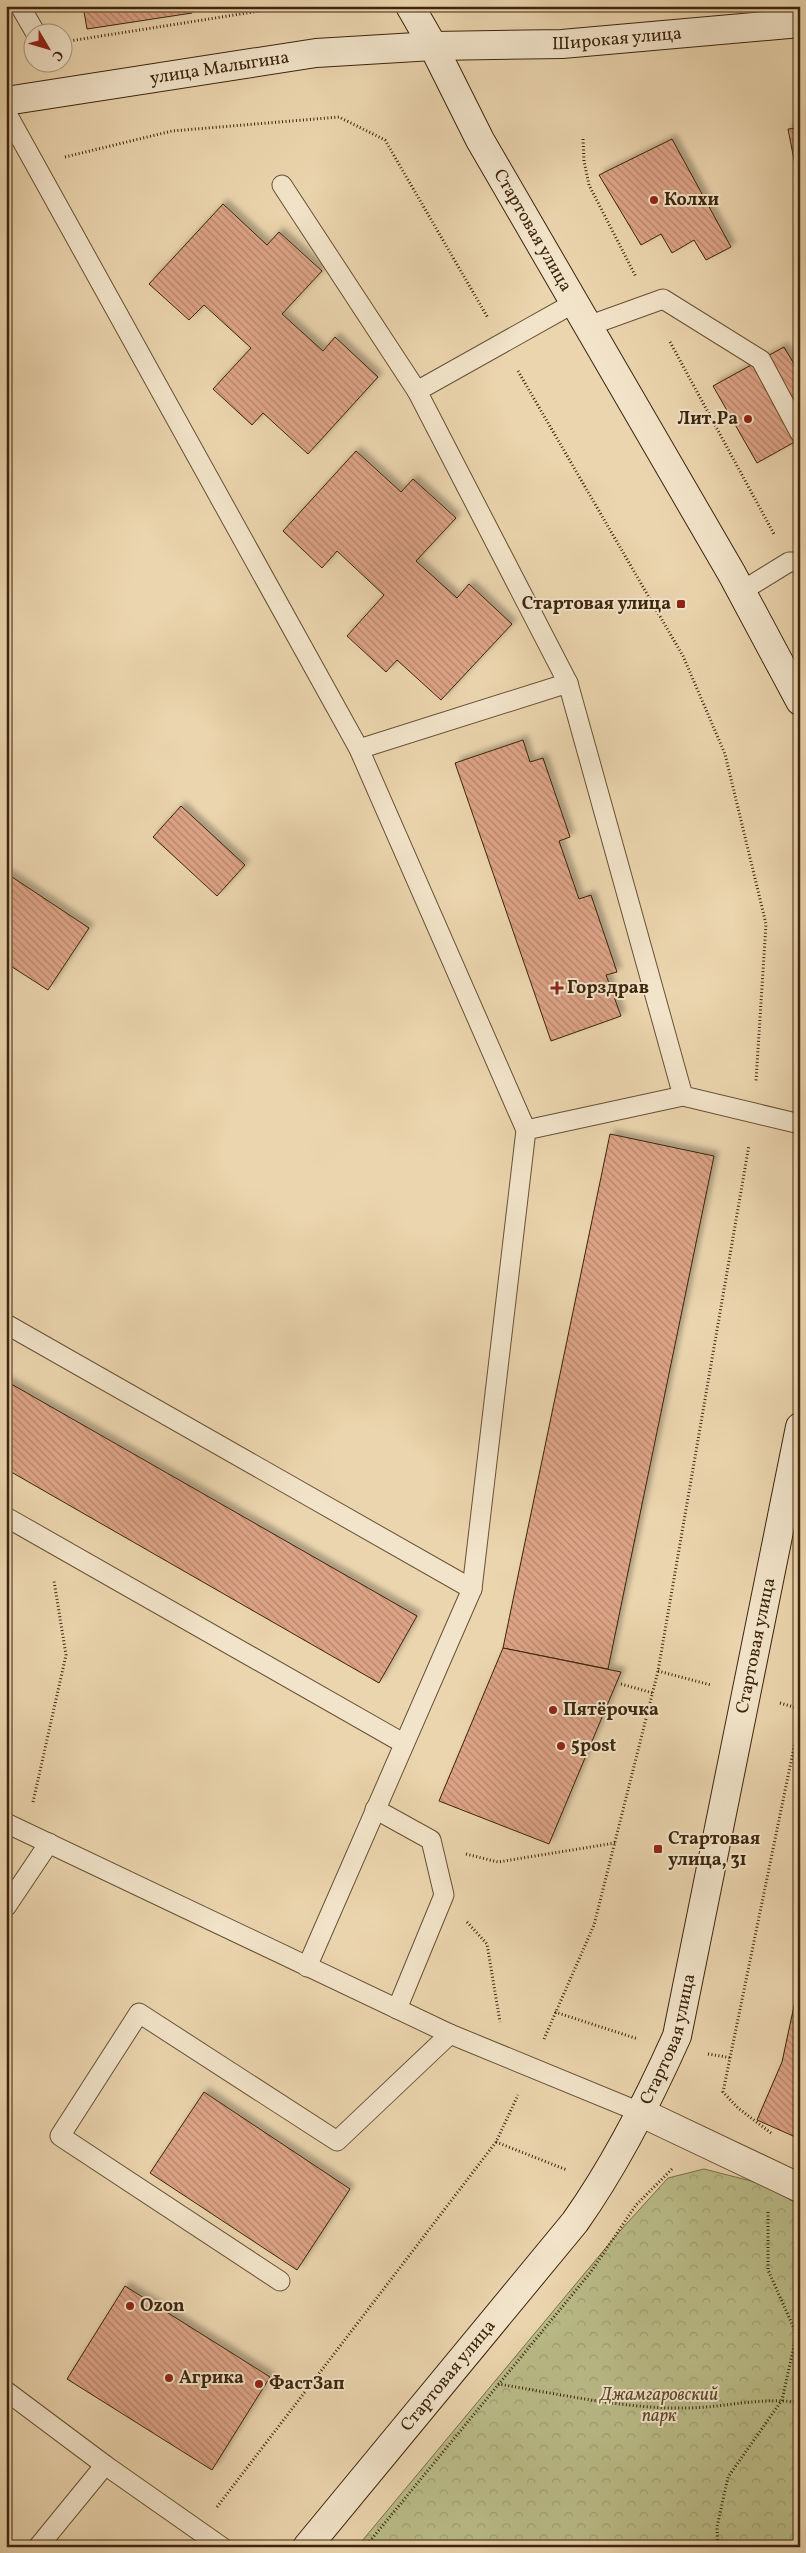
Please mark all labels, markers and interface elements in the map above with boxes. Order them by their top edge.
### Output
street label: Широкая улица [552,21,683,57]
north arrow [22,22,72,72]
street label: улица Малыгина [148,45,291,91]
text: С [47,46,67,64]
street label: Стартовая улица [487,165,578,297]
place label: Колхи [664,188,719,213]
marker: Колхи [648,194,660,206]
place label: Лит.Ра [678,407,738,432]
marker: Лит.Ра [742,413,754,425]
place label: Стартовая улица [522,592,671,617]
marker: Стартовая улица [675,598,687,610]
place label: Горздрав [567,976,649,1001]
marker: Горздрав [551,982,563,994]
street label: Стартовая улица [730,1575,782,1716]
place label: Пятёрочка [563,1698,659,1723]
marker: Пятёрочка [547,1704,559,1716]
place label: 5post [571,1734,616,1759]
marker: 5post [555,1740,567,1752]
place label: Стартовая улица, 31 [668,1827,760,1873]
marker: Стартовая улица, 31 [652,1843,664,1855]
street label: Стартовая улица [634,1971,702,2109]
place label: Ozon [140,2294,185,2319]
marker: Ozon [124,2300,136,2312]
street label: Стартовая улица [395,2314,502,2437]
place label: Агрика [179,2366,244,2391]
marker: Агрика [163,2372,175,2384]
place label: ФастЗап [269,2372,345,2397]
marker: ФастЗап [253,2378,265,2390]
park label: Джамгаровский парк [598,2383,718,2429]

